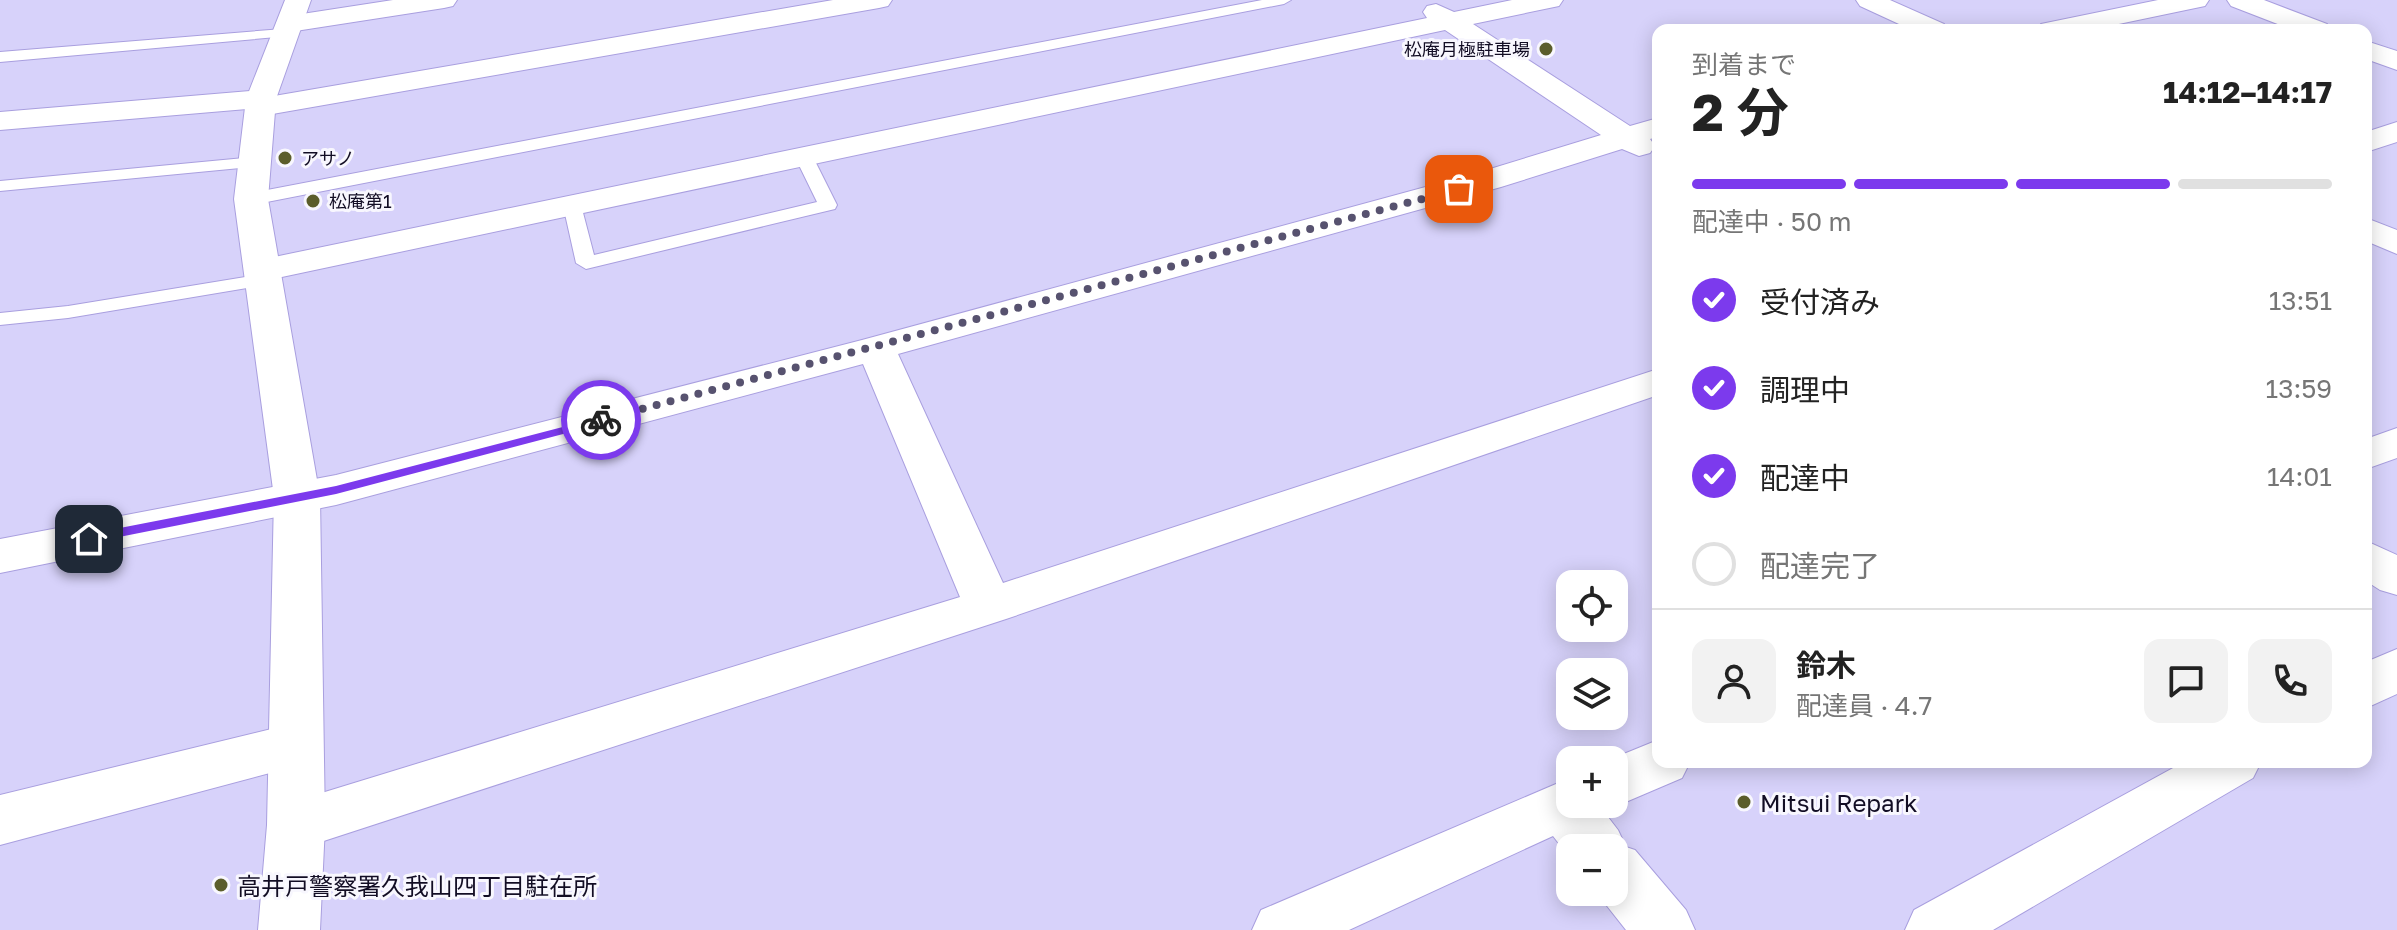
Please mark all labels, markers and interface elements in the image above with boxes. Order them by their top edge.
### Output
place label: 松庵月極駐車場 [1404,38,1530,60]
marker: 松庵月極駐車場 [1537,40,1555,58]
text: 到着まで [1692,49,1796,80]
text: 14:12–14:17 [2163,74,2332,110]
text: 2 分 [1692,80,1789,142]
place label: アサノ [301,147,355,169]
marker: アサノ [276,149,294,167]
pin [1425,155,1493,223]
icon: bag [1437,167,1481,211]
place label: 松庵第1 [329,190,392,212]
marker: 松庵第1 [304,192,322,210]
text: 配達中 · 50 m [1692,206,1852,237]
icon: check [1692,278,1736,322]
text: 受付済み [1760,284,1880,320]
text: 13:51 [2269,285,2332,316]
icon: check [1692,366,1736,410]
text: 調理中 [1760,372,1850,408]
text: 13:59 [2266,373,2332,404]
courier [561,380,641,460]
icon: bike [579,398,623,442]
icon: check [1692,454,1736,498]
text: 配達中 [1760,460,1850,496]
text: 14:01 [2267,461,2332,492]
pin [55,505,123,573]
icon: home [67,517,111,561]
text: 配達完了 [1760,548,1880,584]
map controls [1556,570,1628,906]
button: locate [1556,570,1628,642]
button: person [1692,639,1776,723]
button: chat [2144,639,2228,723]
button: phone [2248,639,2332,723]
text: 鈴木 [1796,647,1856,683]
button: layers [1556,658,1628,730]
text: 配達員 · 4.7 [1796,690,1932,721]
button: + [1556,746,1628,818]
place label: Mitsui Repark [1760,788,1918,817]
marker: Mitsui Repark [1735,793,1753,811]
button: − [1556,834,1628,906]
place label: 高井戸警察署久我山四丁目駐在所 [237,871,597,900]
marker: 高井戸警察署久我山四丁目駐在所 [212,876,230,894]

